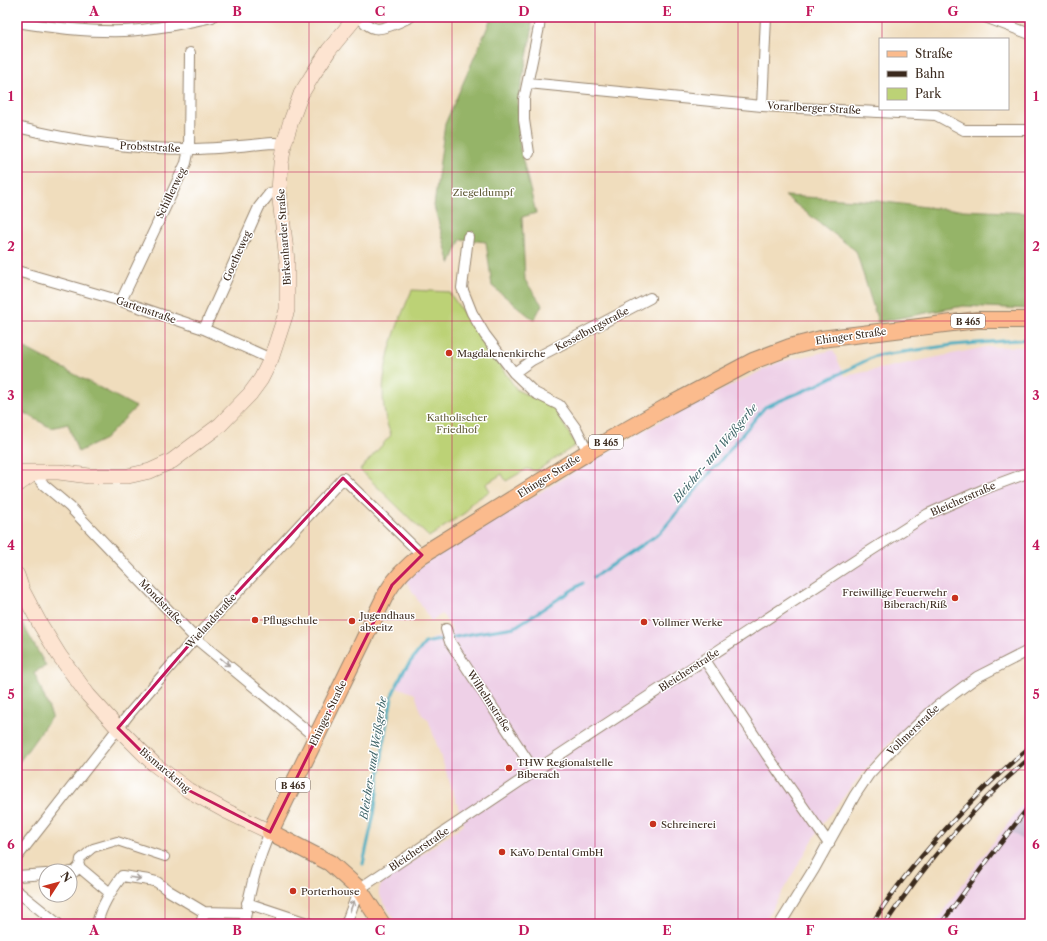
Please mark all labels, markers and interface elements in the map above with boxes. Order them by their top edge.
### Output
text: A [88,3,100,19]
text: B [232,3,242,19]
text: C [375,3,385,19]
text: D [518,3,530,19]
text: E [662,3,672,19]
text: F [806,3,815,19]
text: G [947,3,959,19]
legend [879,38,1009,110]
text: Straße [915,46,953,61]
text: Bahn [915,66,945,81]
text: Park [915,86,942,101]
text: 1 [8,88,14,104]
text: 1 [1033,88,1039,104]
street label: Vorarlberger Straße [766,99,862,117]
street label: Probststraße [119,139,181,155]
street label: Schillerweg [153,165,189,221]
park label: Ziegeldumpf [453,186,515,199]
street label: Birkenharder Straße [274,188,294,286]
street label: Goetheweg [220,228,254,283]
text: 2 [7,238,15,254]
text: 2 [1032,238,1040,254]
street label: Gartenstraße [114,294,178,326]
street label: Kesselburgstraße [553,304,632,354]
road number: B 465 [951,314,985,328]
street label: Ehinger Straße [815,325,888,347]
place label: Magdalenenkirche [457,347,546,360]
marker: Magdalenenkirche [444,348,454,358]
text: 3 [7,387,15,403]
text: 3 [1032,387,1040,403]
water label: Bleicher- und Weißgerbe [669,400,761,506]
park label: Katholischer Friedhof [427,411,488,436]
road number: B 465 [589,435,623,449]
street label: Ehinger Straße [515,451,583,500]
street label: Bleicherstraße [929,479,998,519]
text: 4 [7,537,15,553]
text: 4 [1032,537,1040,553]
street label: Mondstraße [136,577,186,628]
place label: Freiwillige Feuerwehr Biberach/Riß [842,586,948,611]
street label: Wielandstraße [182,590,240,652]
marker: Freiwillige Feuerwehr Biberach/Riß [950,593,960,603]
place label: Jugendhaus abseitz [358,609,415,634]
place label: Pflugschule [263,614,318,627]
marker: Pflugschule [250,615,260,625]
marker: Jugendhaus abseitz [347,616,357,626]
place label: Vollmer Werke [651,616,723,629]
marker: Vollmer Werke [639,617,649,627]
street label: Bleicherstraße [656,645,722,694]
one-way arrow [220,658,231,667]
street label: Wilhelmstraße [464,667,514,735]
street label: Ehinger Straße [306,678,350,748]
text: 5 [7,686,15,702]
text: 5 [1032,686,1040,702]
water label: Bleicher- und Weißgerbe [356,695,390,822]
street label: Vollmerstraße [884,702,942,759]
street label: Bismarckring [137,745,194,796]
place label: THW Regionalstelle Biberach [517,756,613,781]
marker: THW Regionalstelle Biberach [504,763,514,773]
road number: B 465 [276,778,310,792]
place label: Schreinerei [661,818,716,831]
marker: Schreinerei [648,819,658,829]
street label: Bleicherstraße [386,824,452,874]
text: 6 [7,836,15,852]
text: 6 [1032,836,1040,852]
place label: KaVo Dental GmbH [510,846,604,859]
marker: KaVo Dental GmbH [497,847,507,857]
north arrow [38,863,78,903]
text: N [58,869,75,885]
one-way arrow [128,874,141,882]
place label: Porterhouse [301,885,360,898]
marker: Porterhouse [288,886,298,896]
one-way arrow [348,901,356,913]
text: A [88,922,100,938]
text: B [232,922,242,938]
text: C [375,922,385,938]
text: D [518,922,530,938]
text: E [662,922,672,938]
text: F [806,922,815,938]
text: G [947,922,959,938]

